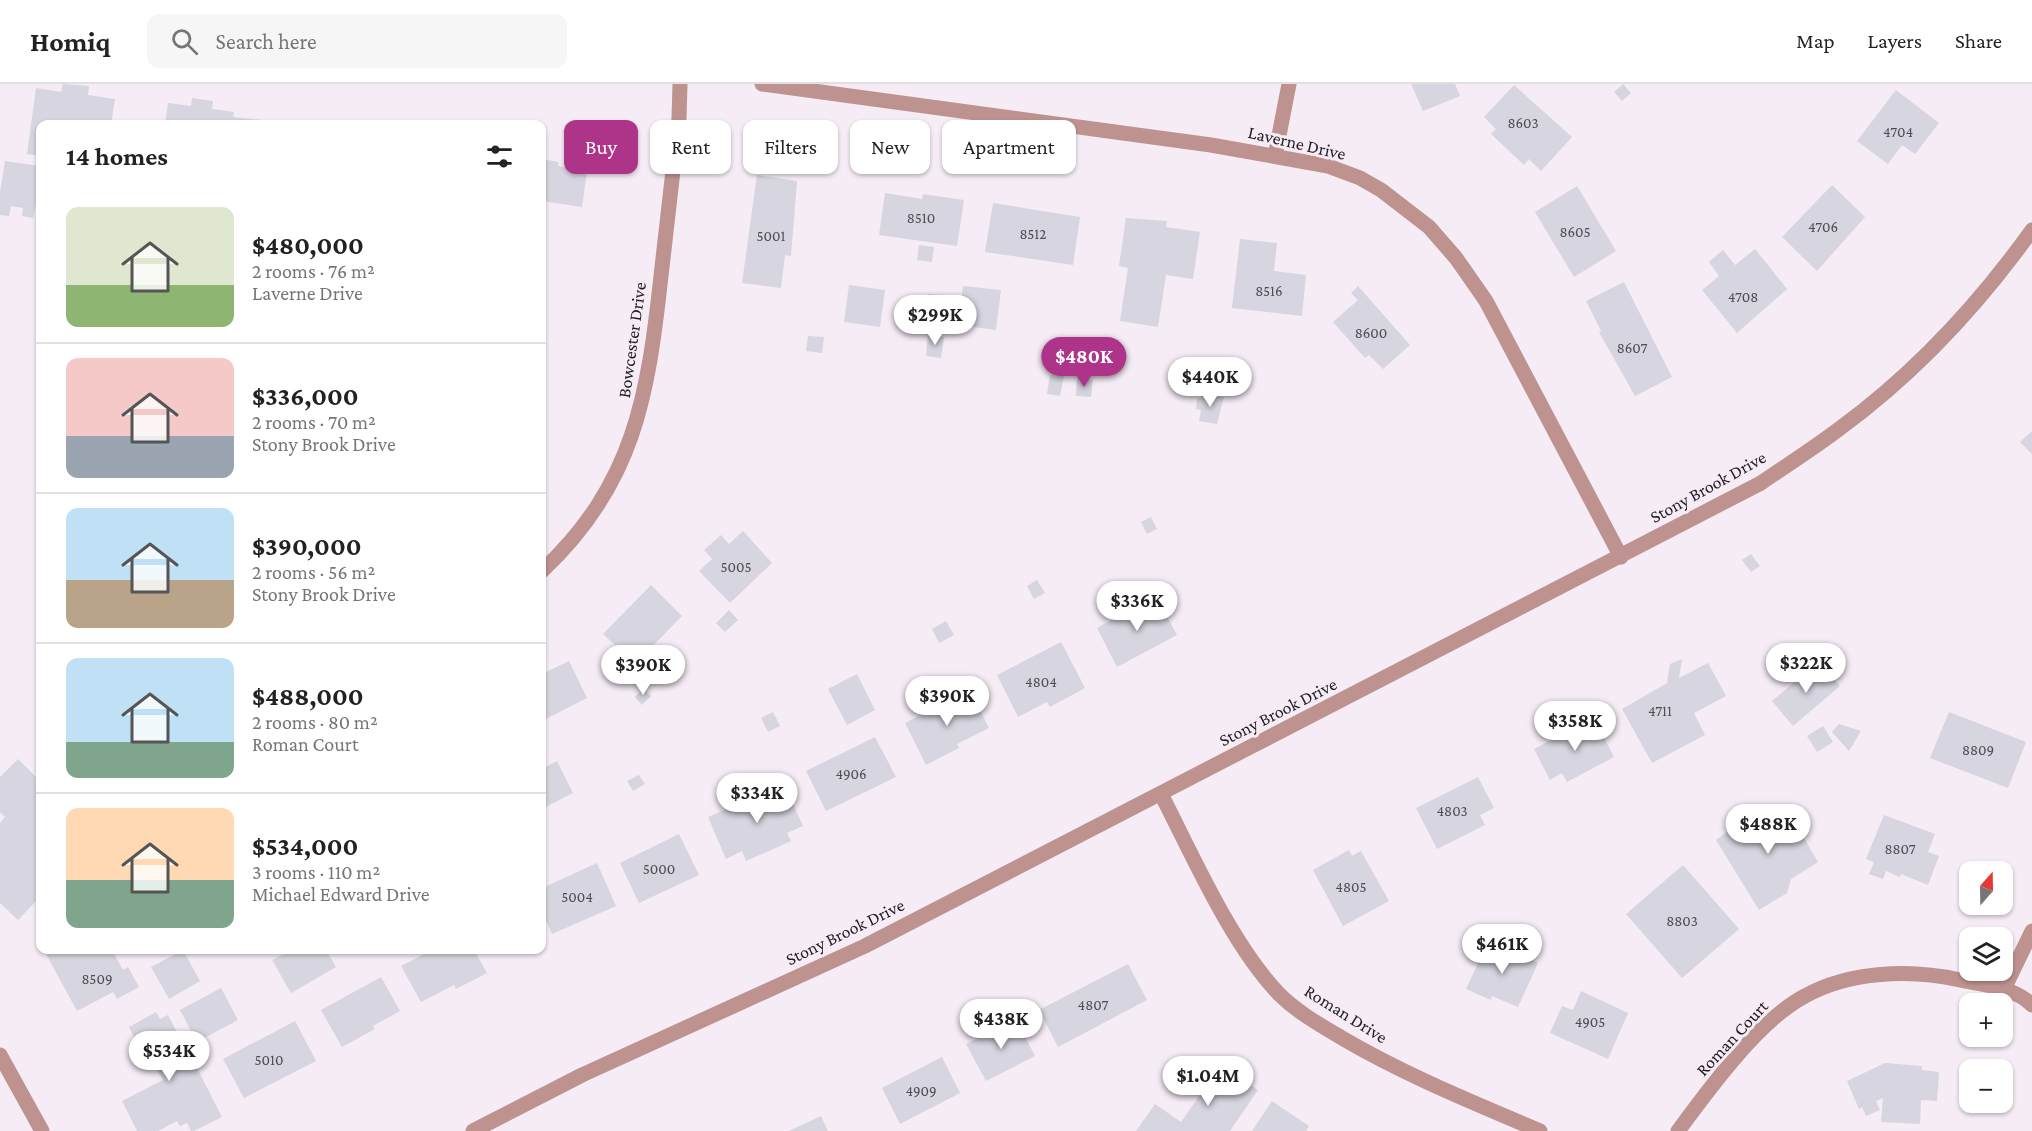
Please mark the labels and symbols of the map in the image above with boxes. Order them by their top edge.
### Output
house number: 8603 [1507,115,1539,131]
street label: Laverne Drive [1246,122,1348,164]
house number: 4704 [1883,124,1913,140]
house number: 8510 [907,210,935,226]
house number: 4706 [1808,219,1838,235]
house number: 8605 [1559,224,1591,240]
house number: 8512 [1020,226,1046,242]
house number: 5001 [756,228,786,244]
street label: Bowcester Drive [614,281,650,399]
house number: 8516 [1255,283,1283,299]
house number: 4708 [1728,289,1758,305]
pin: $299K [893,295,977,346]
house number: 8600 [1355,325,1387,341]
pin: $480K [1042,337,1126,388]
house number: 8607 [1617,340,1647,356]
pin: $440K [1168,357,1252,408]
street label: Stony Brook Drive [1647,447,1769,527]
house number: 5005 [720,559,752,575]
pin: $336K [1095,581,1179,632]
pin: $322K [1764,643,1848,694]
pin: $390K [601,645,685,696]
house number: 4804 [1025,674,1057,690]
street label: Stony Brook Drive [1216,674,1340,750]
pin: $390K [905,676,989,727]
pin: $358K [1533,701,1617,752]
house number: 4711 [1648,703,1672,719]
house number: 8809 [1962,742,1994,758]
house number: 4906 [835,766,867,782]
pin: $334K [715,773,799,824]
house number: 4803 [1436,803,1468,819]
pin: $488K [1726,804,1810,855]
house number: 8807 [1884,841,1916,857]
house number: 5000 [643,861,675,877]
north arrow [1959,861,2013,915]
house number: 4805 [1335,879,1367,895]
house number: 5004 [561,889,593,905]
street label: Stony Brook Drive [782,895,908,969]
house number: 8803 [1666,913,1698,929]
pin: $461K [1460,924,1544,975]
house number: 8509 [81,971,113,987]
street label: Roman Drive [1301,981,1391,1047]
street label: Roman Court [1692,995,1773,1080]
house number: 4807 [1078,997,1108,1013]
pin: $438K [959,999,1043,1050]
house number: 4905 [1575,1014,1605,1030]
pin: $534K [127,1031,211,1082]
house number: 5010 [254,1052,284,1068]
pin: $1.04M [1159,1056,1257,1107]
house number: 4909 [905,1083,937,1099]

